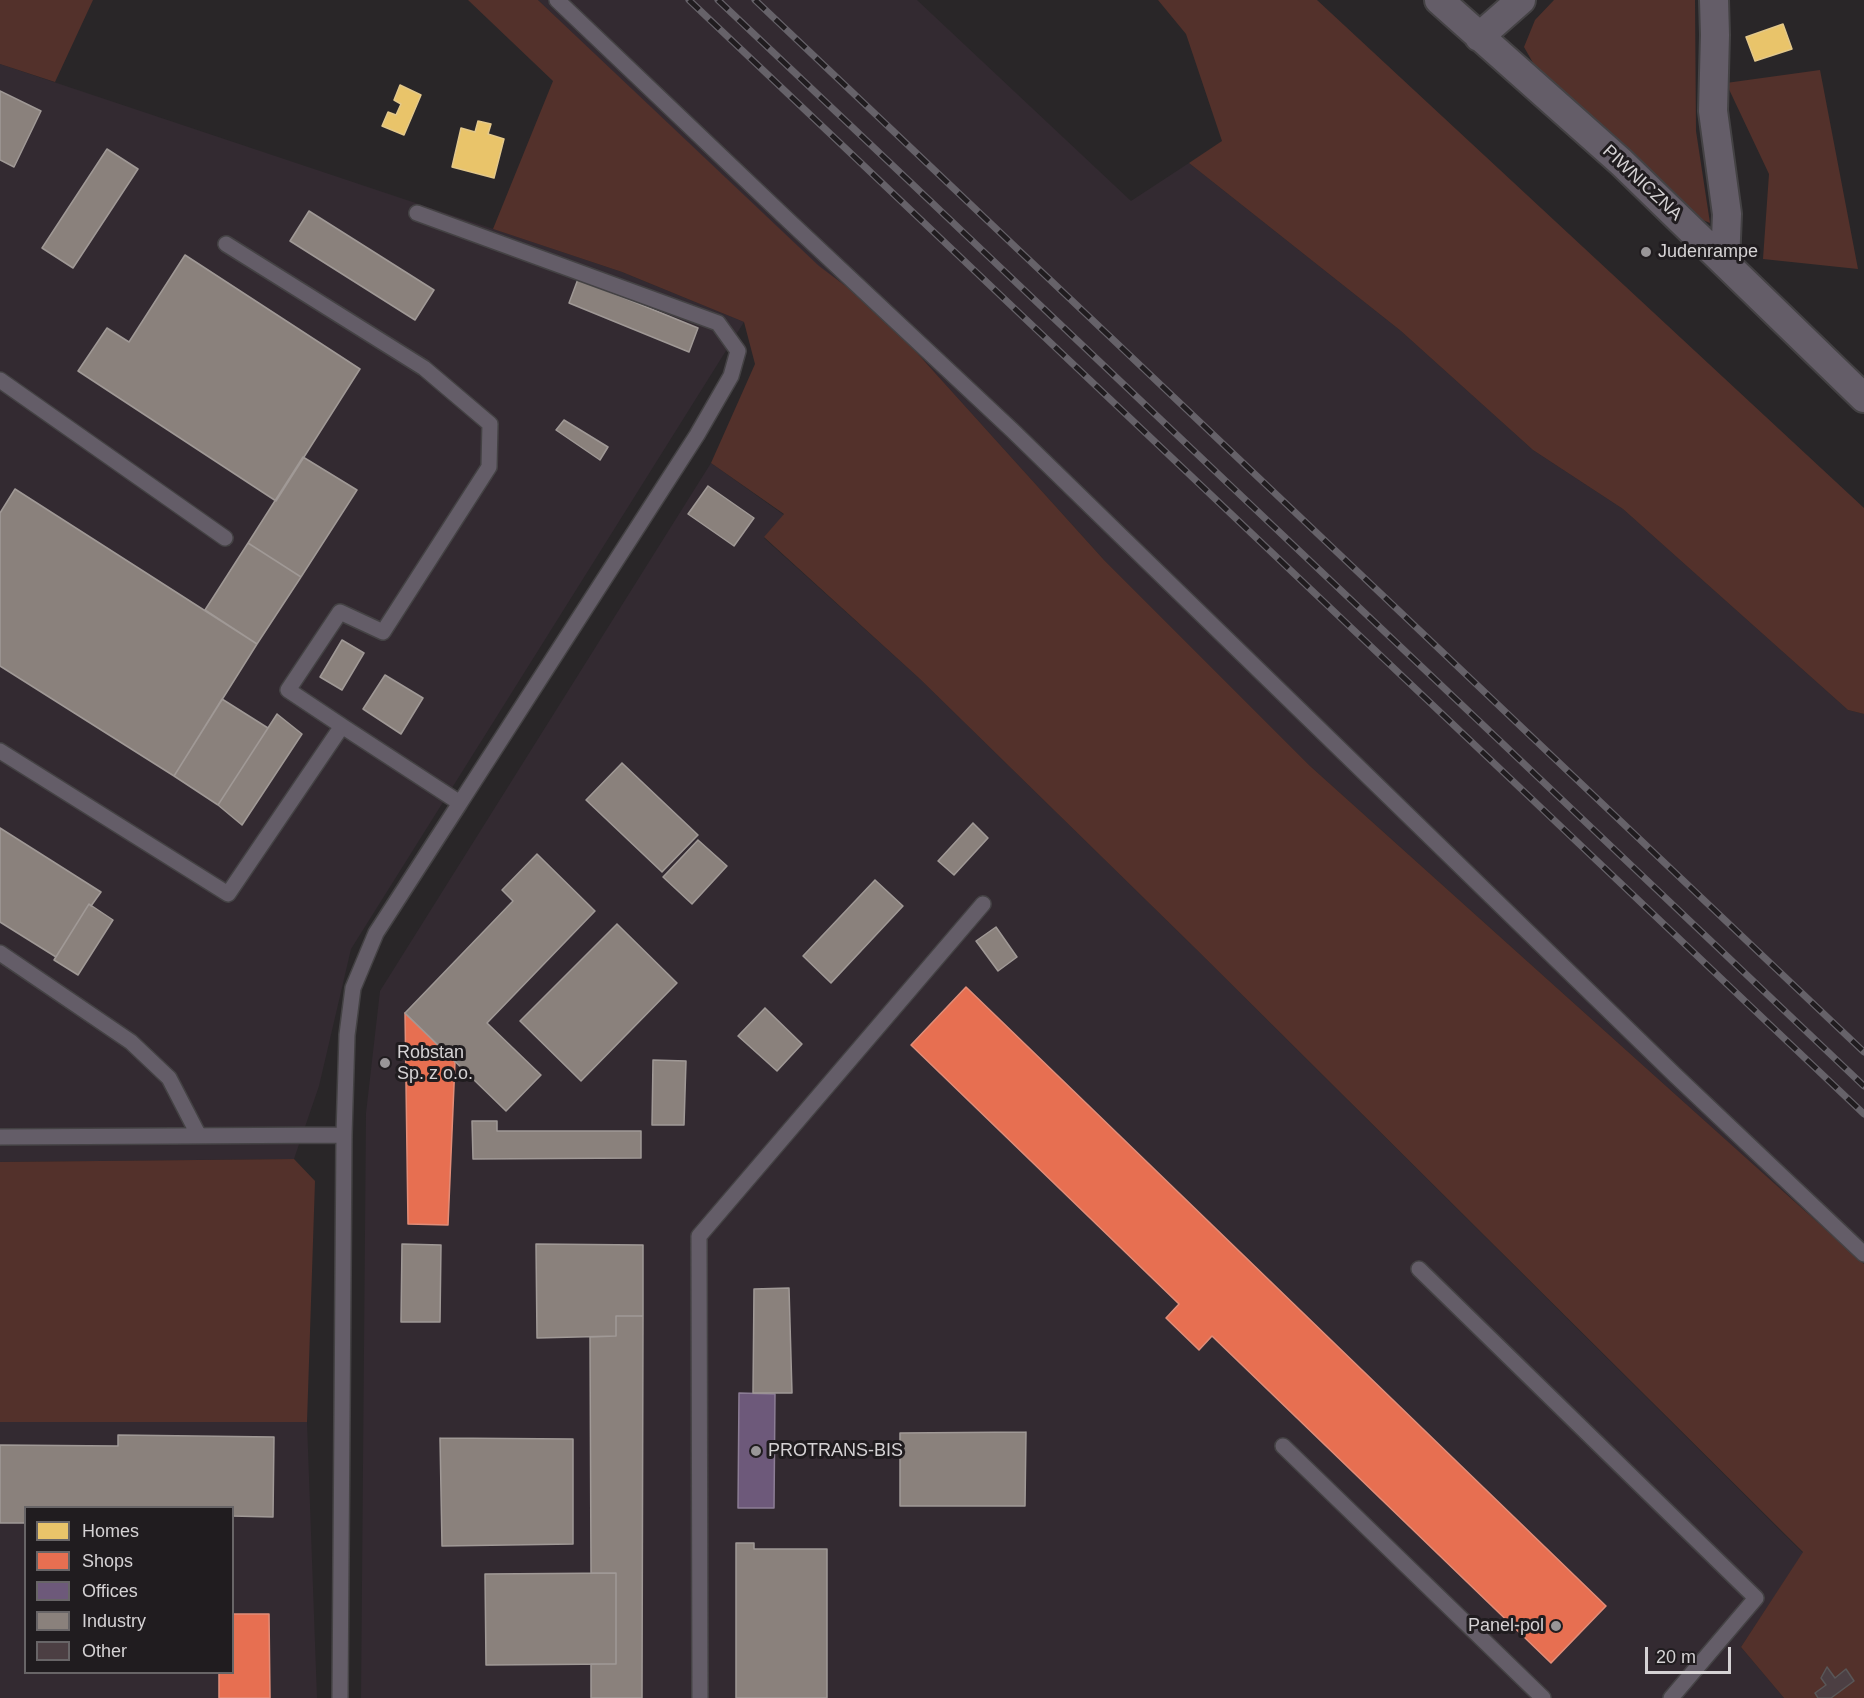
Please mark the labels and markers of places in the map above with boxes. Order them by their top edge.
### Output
place label: Judenrampe [1658,241,1758,263]
marker: Judenrampe [1639,245,1653,259]
place label: Robstan Sp. z o.o. [397,1042,473,1084]
marker: Robstan Sp. z o.o. [378,1056,392,1070]
place label: PROTRANS-BIS [768,1440,903,1462]
marker: PROTRANS-BIS [749,1444,763,1458]
place label: Panel-pol [1468,1615,1544,1637]
marker: Panel-pol [1549,1619,1563,1633]

